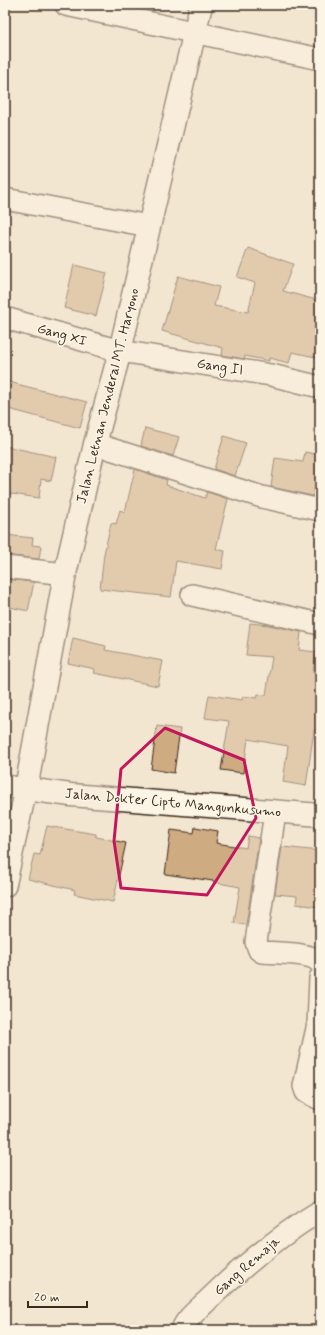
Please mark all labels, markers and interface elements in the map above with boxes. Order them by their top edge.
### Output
street label: Jalan Letnan Jenderal MT. Haryono [73,286,143,506]
street label: Gang XI [35,319,89,352]
street label: Gang II [195,354,244,381]
street label: Jalan Dokter Cipto Mangunkusumo [64,785,282,821]
street label: Gang Remaja [210,1232,285,1300]
scale bar [28,1283,87,1309]
text: 20 m [34,1290,60,1306]

